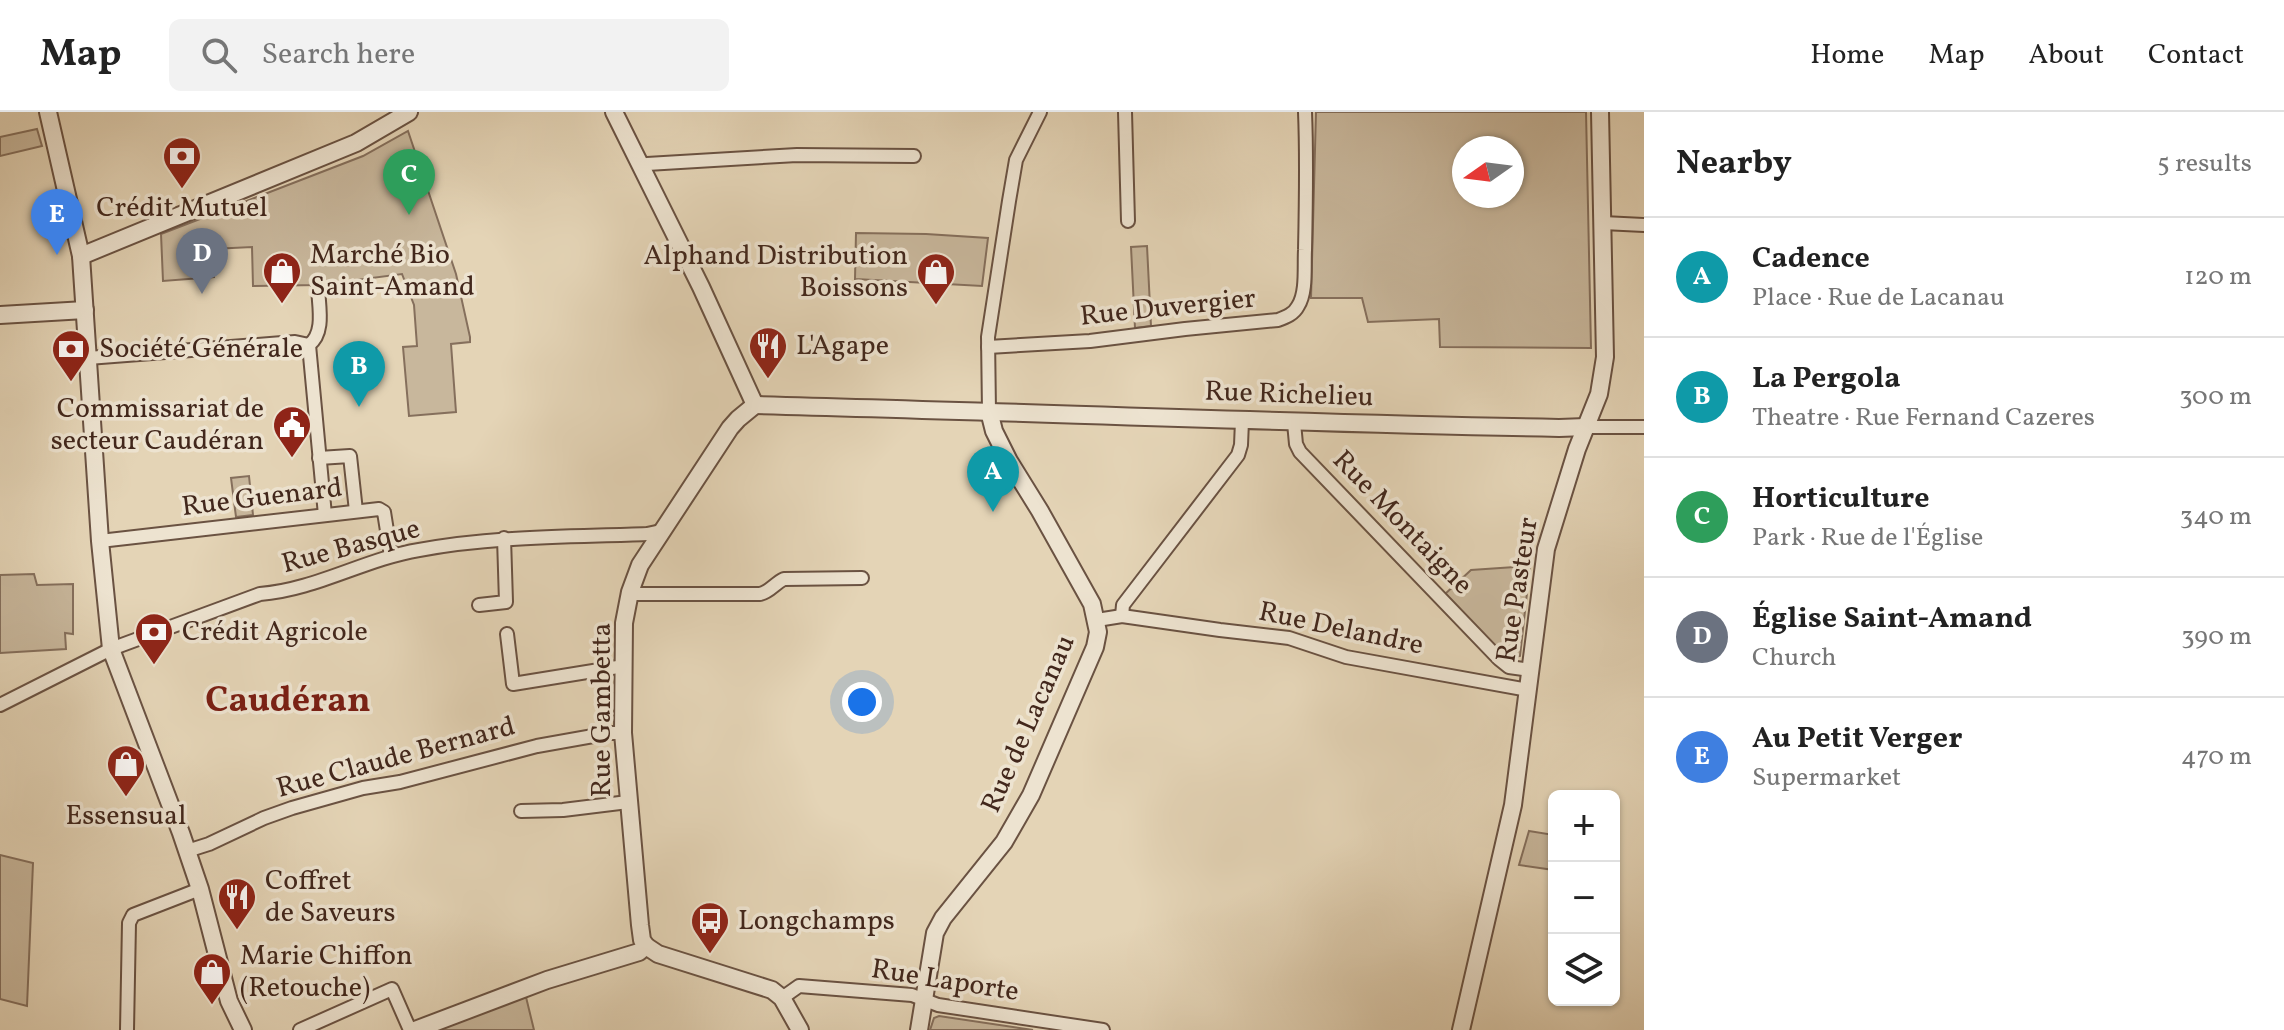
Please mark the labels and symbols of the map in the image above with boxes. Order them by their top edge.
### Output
bank icon: Crédit Mutuel [161,135,203,190]
north arrow [1452,136,1524,208]
pin: C [383,149,435,215]
pin: E [31,189,83,255]
place label: Crédit Mutuel [96,189,268,228]
pin: D [176,228,228,294]
place label: Marché Bio Saint-Amand [310,236,475,307]
place label: Alphand Distribution Boissons [644,237,908,308]
shop icon: Marché Bio Saint-Amand [261,250,303,305]
shop icon: Alphand Distribution Boissons [915,251,957,306]
street label: Rue Duvergier [1078,279,1258,337]
restaurant icon: L'Agape [747,325,789,380]
place label: L'Agape [796,327,889,366]
bank icon: Société Générale [50,328,92,383]
place label: Société Générale [99,330,303,369]
pin: B [333,341,385,407]
street label: Rue Richelieu [1204,373,1374,417]
place label: Commissariat de secteur Caudéran [51,390,264,461]
public building icon: Commissariat de secteur Caudéran [271,404,313,459]
street label: Rue Montaigne [1323,442,1481,604]
pin: A [967,446,1019,512]
street label: Rue Guenard [179,469,345,527]
street label: Rue Basque [278,510,424,584]
street label: Rue Pasteur [1487,514,1549,665]
street label: Rue Delandre [1255,593,1427,665]
bank icon: Crédit Agricole [133,611,175,666]
place label: Crédit Agricole [182,613,368,652]
street label: Rue Gambetta [583,623,622,797]
street label: Rue de Lacanau [972,629,1086,819]
district label: Caudéran [205,677,371,727]
your location [842,682,882,722]
street label: Rue Claude Bernard [272,707,520,809]
shop icon: Essensual [105,743,147,798]
place label: Essensual [66,797,186,836]
place label: Coffret de Saveurs [265,862,396,933]
restaurant icon: Coffret de Saveurs [216,876,258,931]
bus stop icon: Longchamps [689,900,731,955]
place label: Longchamps [738,902,895,941]
place label: Marie Chiffon (Retouche) [240,937,413,1008]
street label: Rue Laporte [868,950,1022,1012]
shop icon: Marie Chiffon (Retouche) [191,951,233,1006]

